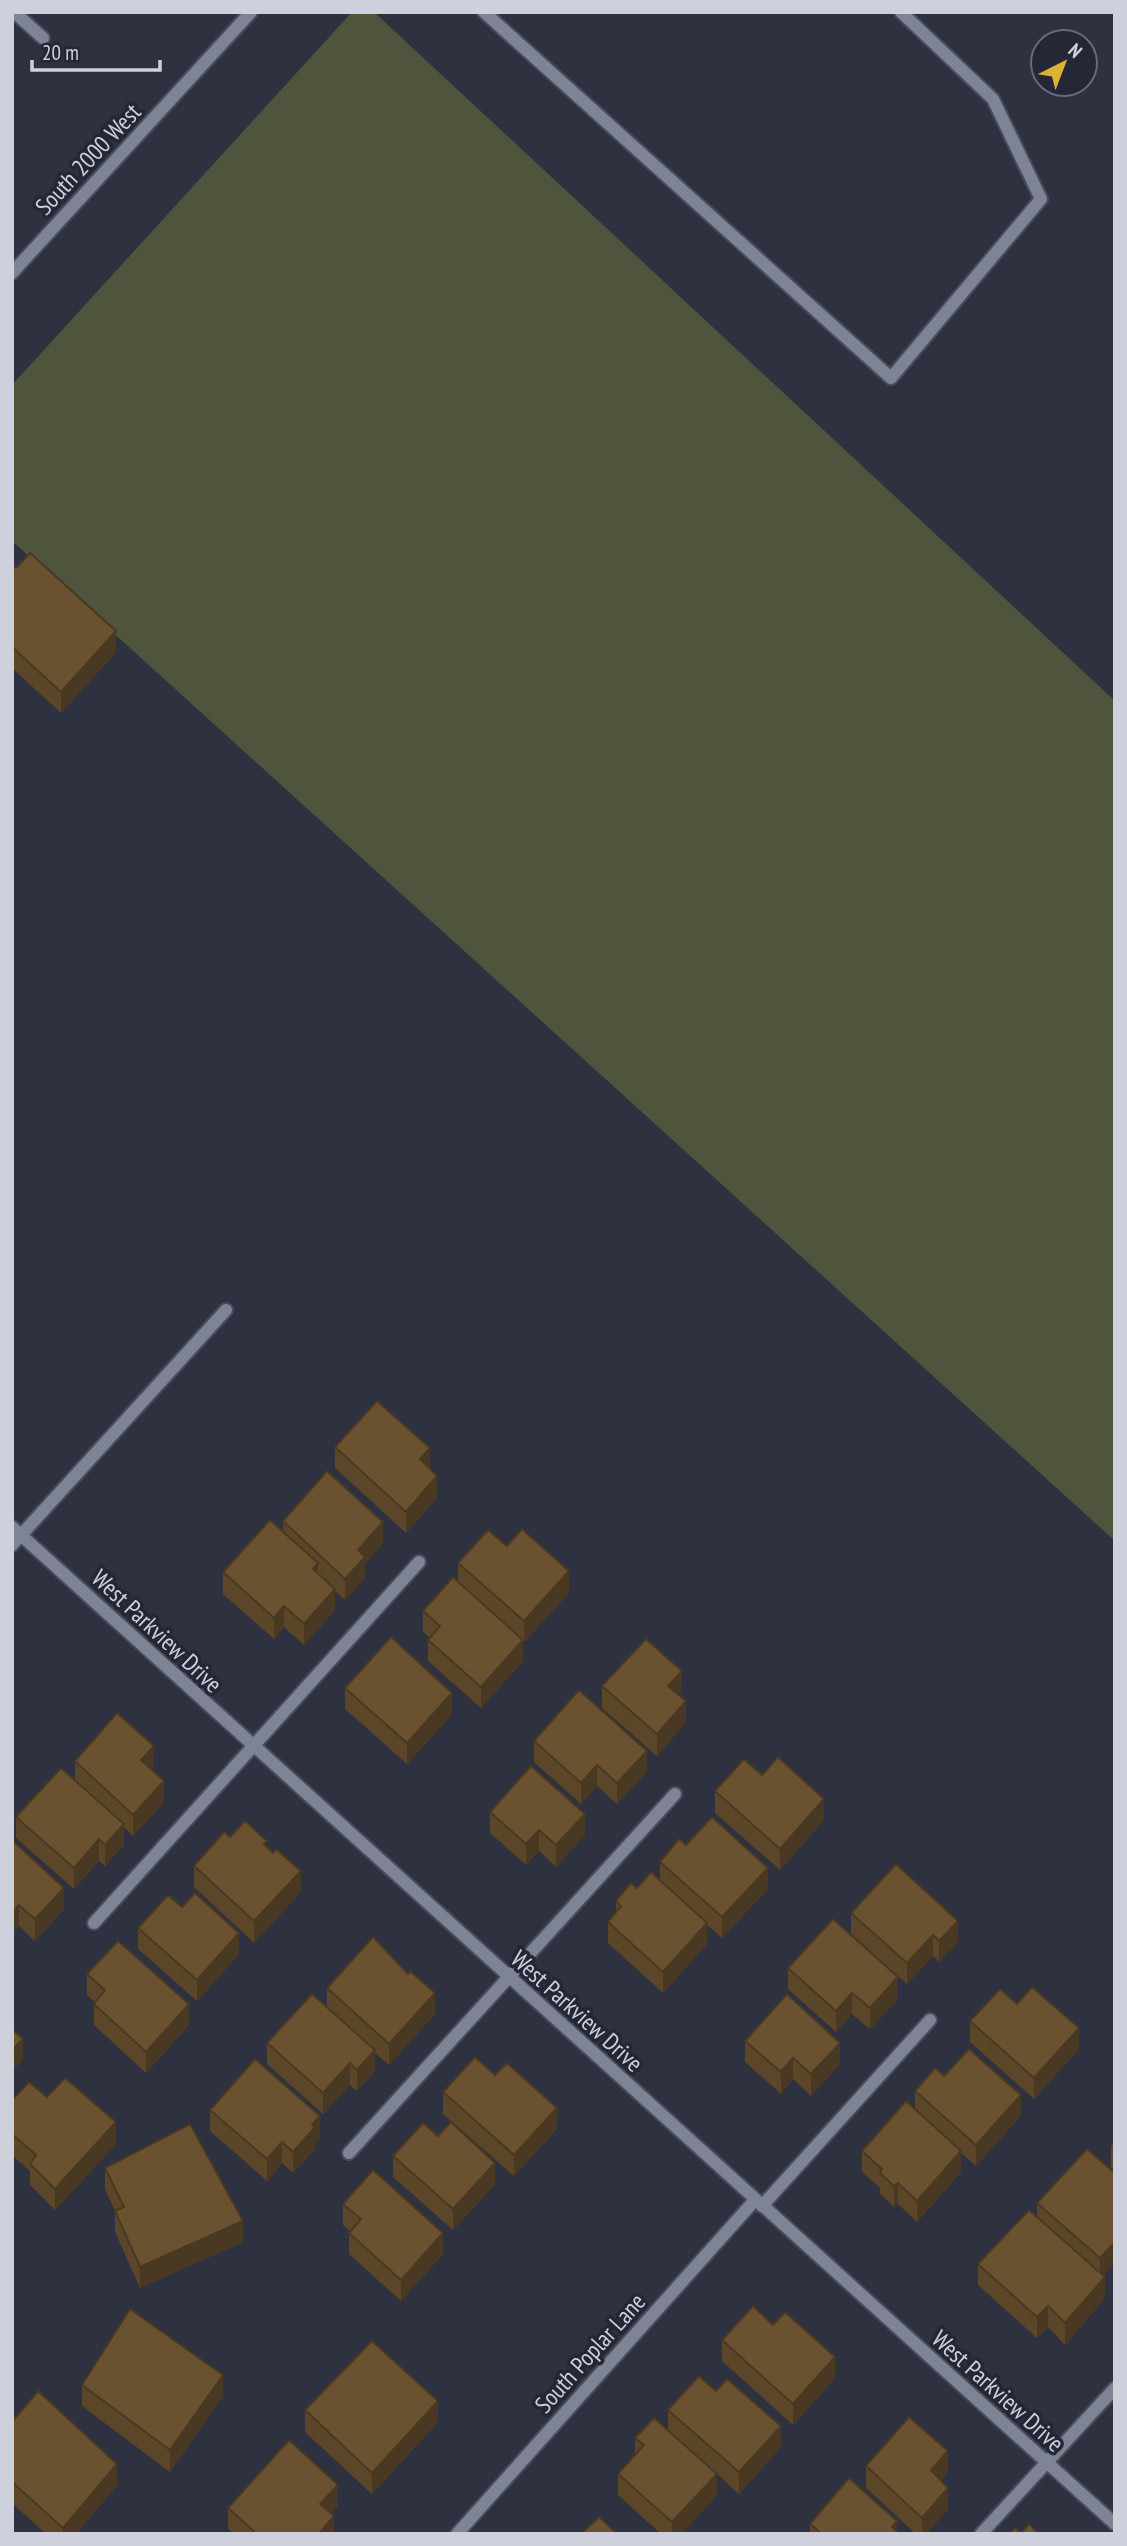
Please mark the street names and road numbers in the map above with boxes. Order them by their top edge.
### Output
street label: South 2000 West [29,97,148,221]
street label: West Parkview Drive [85,1563,229,1699]
street label: West Parkview Drive [504,1944,650,2078]
street label: South Poplar Lane [528,2287,652,2419]
street label: West Parkview Drive [925,2324,1071,2458]

